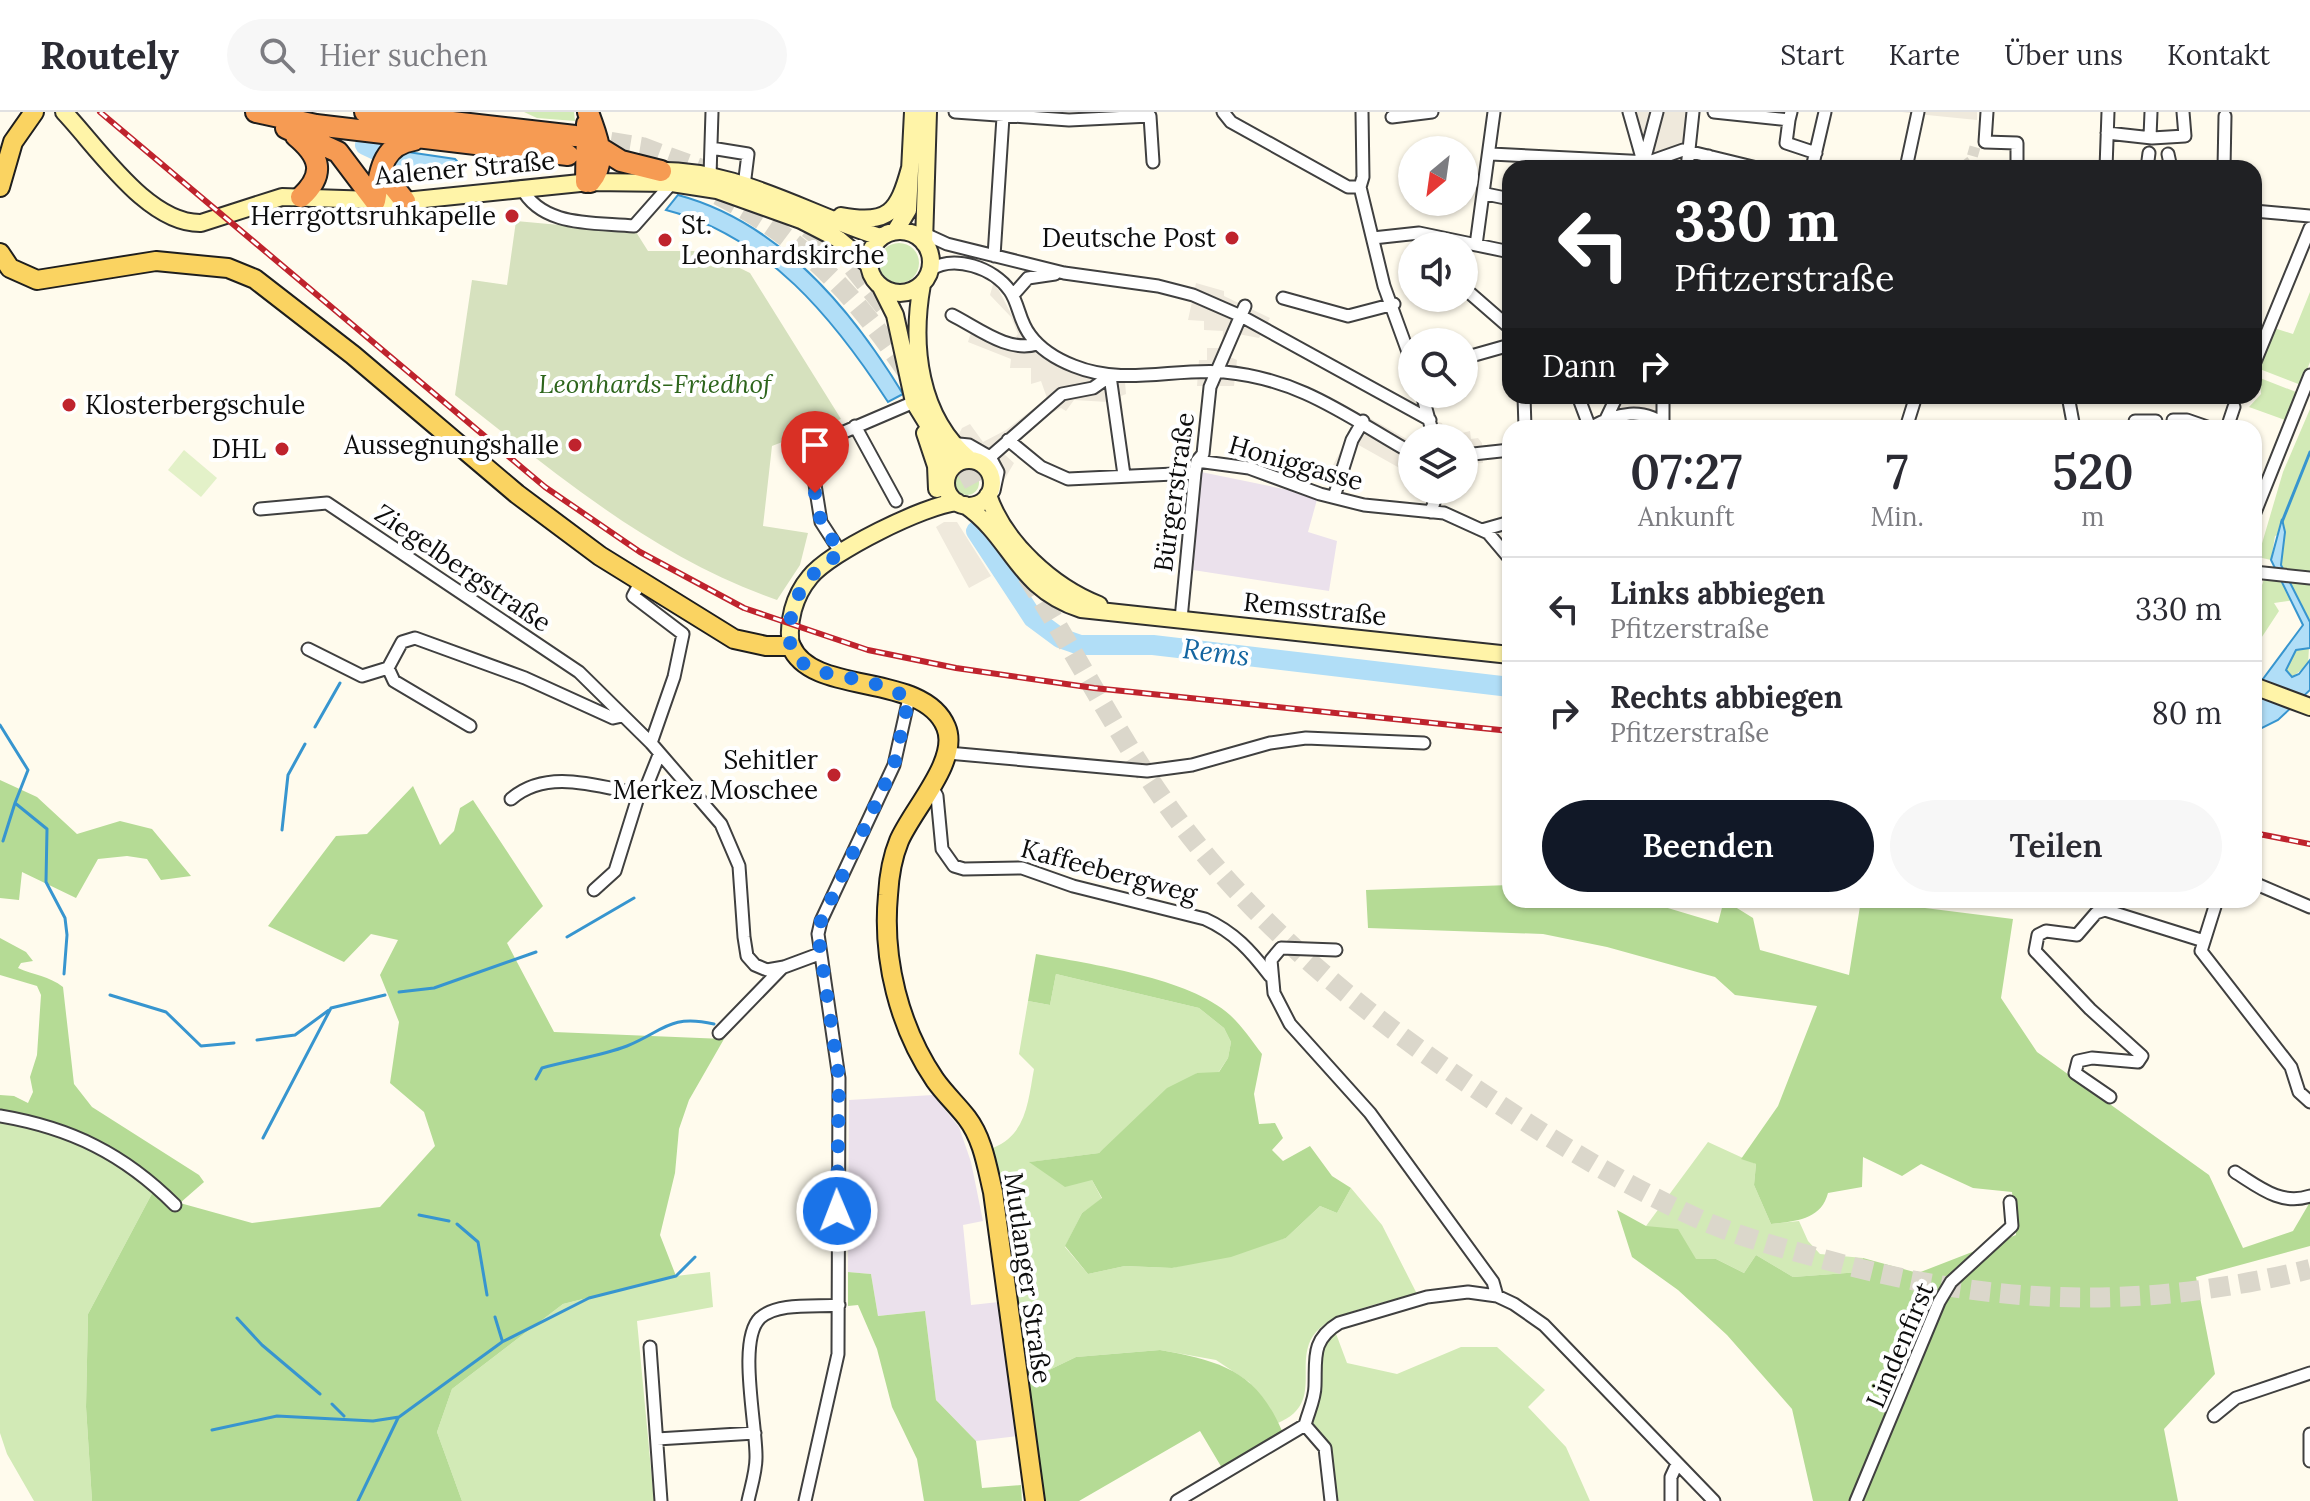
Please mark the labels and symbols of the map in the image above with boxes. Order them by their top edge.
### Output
north arrow [1398,136,1478,216]
street label: Aalener Straße [373,143,556,192]
place label: Herrgottsruhkapelle [250,199,496,232]
marker: Herrgottsruhkapelle [503,207,521,225]
place label: St. Leonhardskirche [681,208,884,271]
place label: Deutsche Post [1042,221,1216,254]
marker: Deutsche Post [1223,229,1241,247]
marker: St. Leonhardskirche [656,231,674,249]
park label: Leonhards-Friedhof [538,367,774,400]
place label: Klosterbergschule [85,388,305,421]
marker: Klosterbergschule [60,396,78,414]
street label: Bürgerstraße [1146,410,1201,574]
pin [781,411,849,493]
place label: Aussegnungshalle [343,428,559,461]
street label: Honiggasse [1225,428,1367,497]
place label: DHL [212,432,266,465]
marker: Aussegnungshalle [566,436,584,454]
marker: DHL [273,440,291,458]
street label: Ziegelbergstraße [369,496,558,639]
street label: Remsstraße [1242,585,1388,632]
water label: Rems [1180,630,1252,674]
place label: Sehitler Merkez Moschee [613,743,819,806]
marker: Sehitler Merkez Moschee [825,766,843,784]
street label: Kaffeebergweg [1017,831,1201,910]
position arrow [795,1169,879,1253]
street label: Mutlanger Straße [997,1170,1060,1386]
street label: Lindenfirst [1858,1277,1941,1413]

